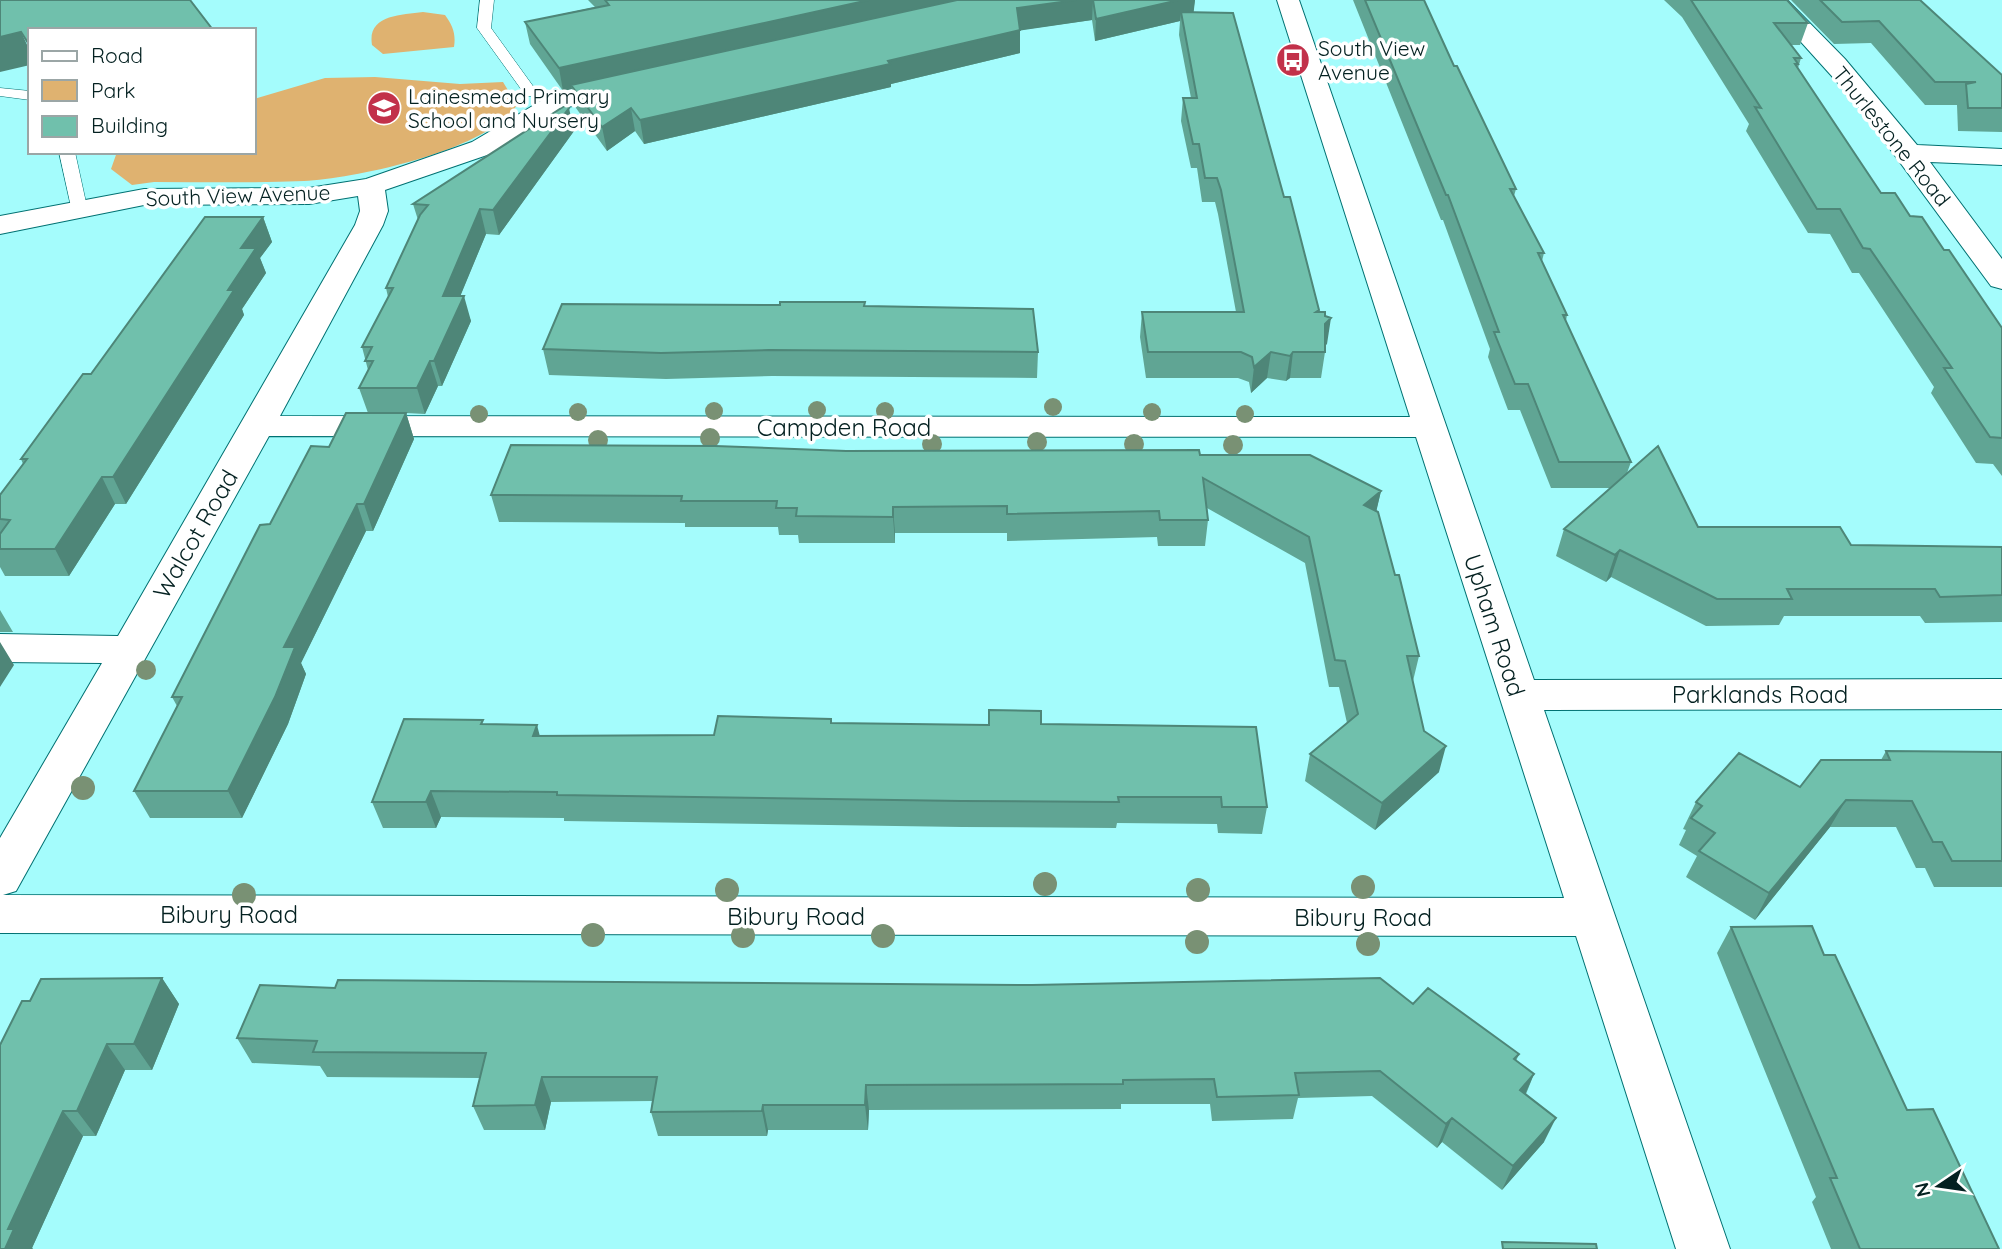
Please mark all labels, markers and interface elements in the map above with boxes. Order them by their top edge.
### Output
legend [28,28,256,154]
place label: South View Avenue [1318,35,1426,85]
bus stop icon: South View Avenue [1274,41,1312,79]
text: Road [91,42,143,68]
street label: Thurlestone Road [1828,61,1956,211]
text: Park [91,77,135,103]
place label: Lainesmead Primary School and Nursery [408,83,610,133]
school or university icon: Lainesmead Primary School and Nursery [365,89,403,127]
text: Building [91,112,168,138]
street label: South View Avenue [145,179,331,211]
street label: Campden Road [757,412,931,442]
street label: Walcot Road [146,464,244,604]
street label: Upham Road [1458,550,1532,700]
street label: Parklands Road [1672,679,1848,709]
street label: Bibury Road [160,899,298,929]
street label: Bibury Road [727,901,865,931]
street label: Bibury Road [1294,902,1432,932]
north arrow [1904,1151,1974,1221]
text: N [1909,1180,1936,1199]

